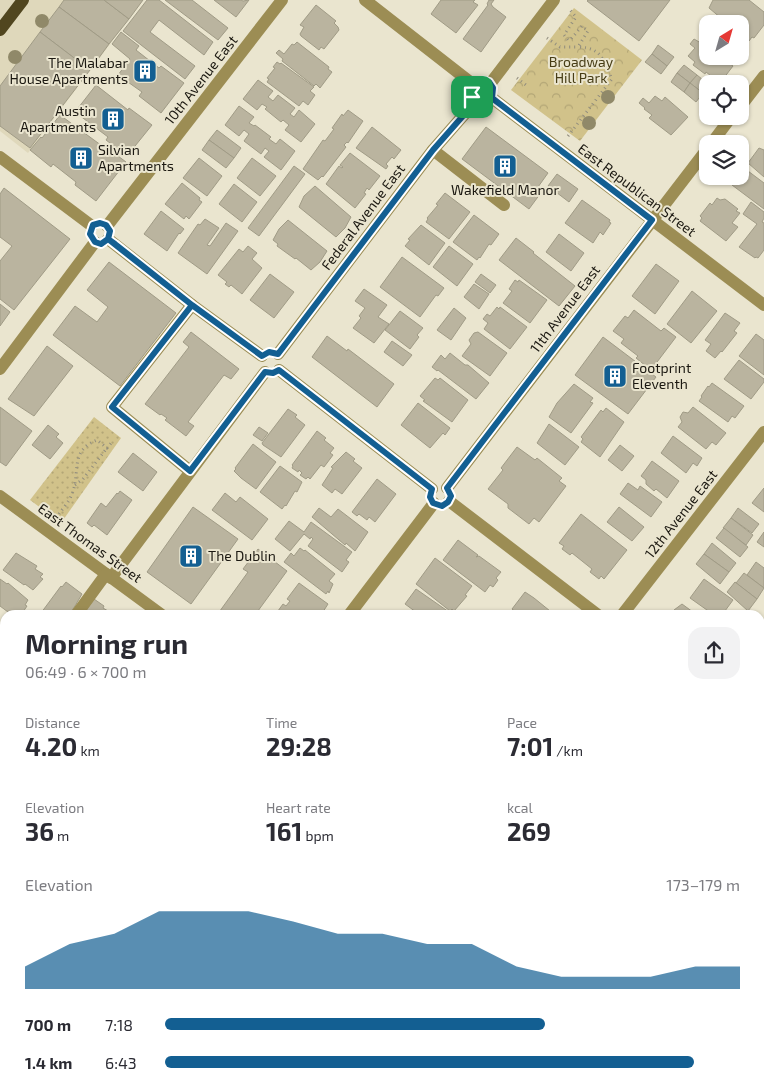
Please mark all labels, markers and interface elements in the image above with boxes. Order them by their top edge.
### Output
north arrow [699,15,749,65]
map controls [699,15,749,185]
street label: 10th Avenue East [161,32,241,128]
park label: Broadway Hill Park [549,53,614,86]
place label: The Malabar House Apartments [9,54,128,87]
building icon: The Malabar House Apartments [132,58,158,84]
button: locate [699,75,749,125]
pin [451,76,493,118]
icon: arrive [458,83,486,111]
place label: Austin Apartments [20,102,96,135]
building icon: Austin Apartments [100,106,126,132]
button: layers [699,135,749,185]
street label: East Republican Street [575,140,700,240]
place label: Silvian Apartments [98,141,174,174]
building icon: Silvian Apartments [68,145,94,171]
building icon: Wakefield Manor [492,153,518,179]
street label: Federal Avenue East [317,160,408,273]
place label: Wakefield Manor [451,181,559,198]
street label: 11th Avenue East [526,261,603,356]
place label: Footprint Eleventh [632,359,691,392]
building icon: Footprint Eleventh [602,363,628,389]
street label: 12th Avenue East [641,466,720,561]
street label: East Thomas Street [35,499,145,586]
building icon: The Dublin [178,543,204,569]
place label: The Dublin [208,547,276,564]
text: Morning run [25,626,188,660]
button: share [688,627,740,679]
text: 06:49 · 6 × 700 m [25,662,147,681]
text: Distance [25,714,80,731]
text: Time [266,714,297,731]
text: Pace [507,714,537,731]
text: 4.20 [25,731,77,761]
text: 29:28 [266,731,332,761]
text: 7:01 [507,731,553,761]
text: km [77,742,100,759]
text: /km [553,742,583,759]
text: Elevation [25,799,84,816]
text: Heart rate [266,799,331,816]
text: kcal [507,799,533,816]
text: 36 [25,816,54,846]
text: 161 [266,816,302,846]
text: 269 [507,816,551,846]
text: m [54,827,69,844]
text: bpm [302,827,334,844]
text: Elevation [25,875,93,894]
text: 173–179 m [666,875,740,894]
text: 700 m [25,1015,71,1034]
text: 7:18 [105,1015,133,1034]
text: 1.4 km [25,1053,72,1072]
text: 6:43 [105,1053,137,1072]

